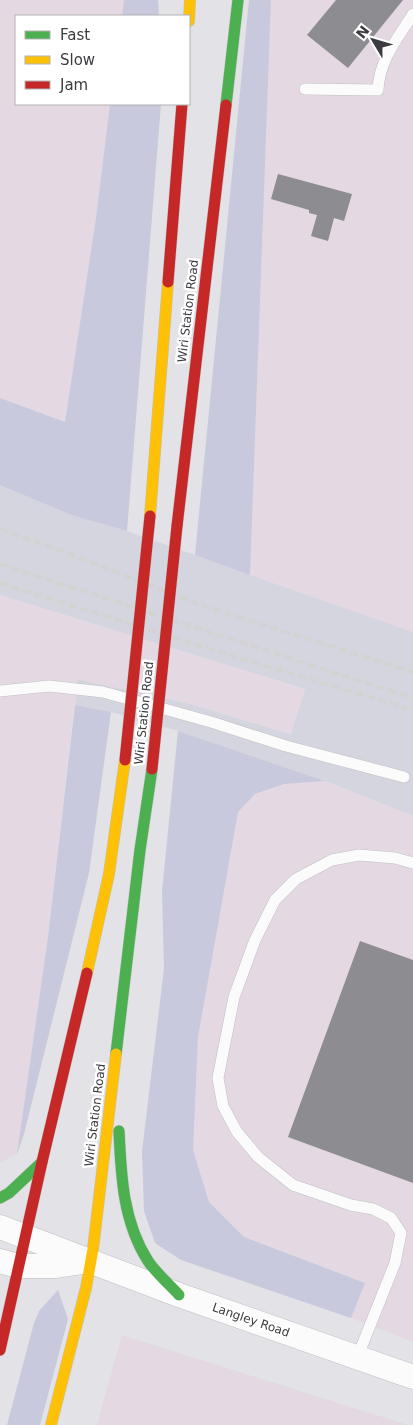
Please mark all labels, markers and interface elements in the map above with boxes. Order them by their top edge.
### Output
legend [15,15,190,105]
north arrow [348,15,398,65]
text: N [353,22,373,42]
text: Fast [60,26,90,44]
text: Slow [60,51,95,69]
text: Jam [59,76,88,94]
street label: Wiri Station Road [175,259,201,363]
street label: Wiri Station Road [132,661,156,765]
street label: Wiri Station Road [82,1063,108,1167]
street label: Langley Road [210,1300,292,1340]

